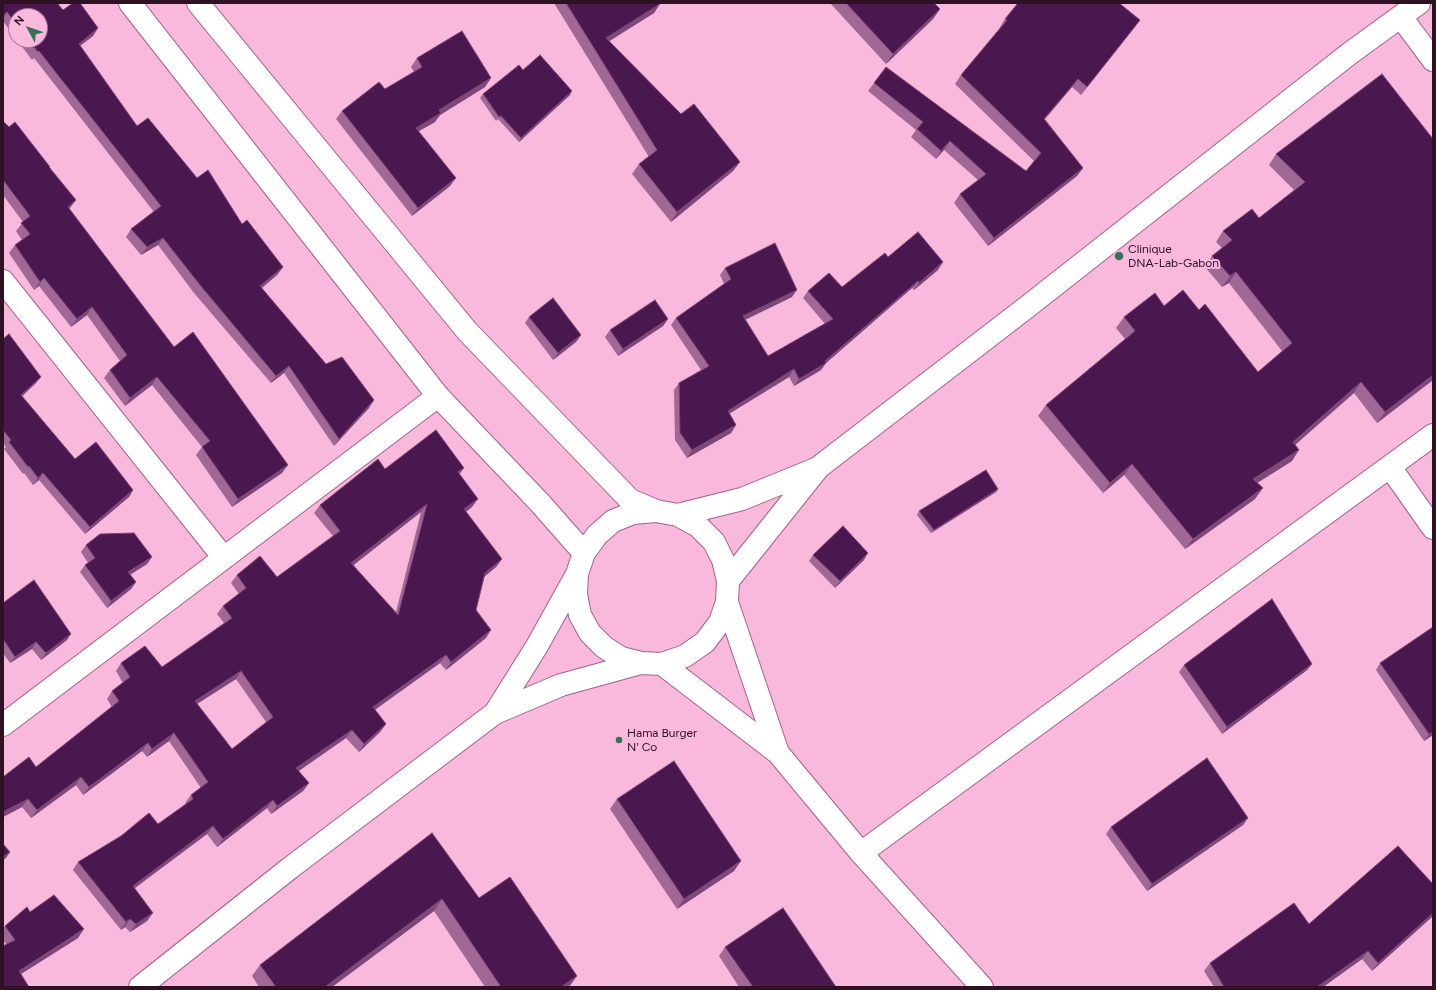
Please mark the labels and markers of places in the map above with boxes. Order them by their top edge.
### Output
place label: Clinique DNA-Lab-Gabon [1128,242,1219,270]
marker: Clinique DNA-Lab-Gabon [1113,250,1125,262]
place label: Hama Burger N' Co [627,726,697,754]
marker: Hama Burger N' Co [614,735,624,745]

